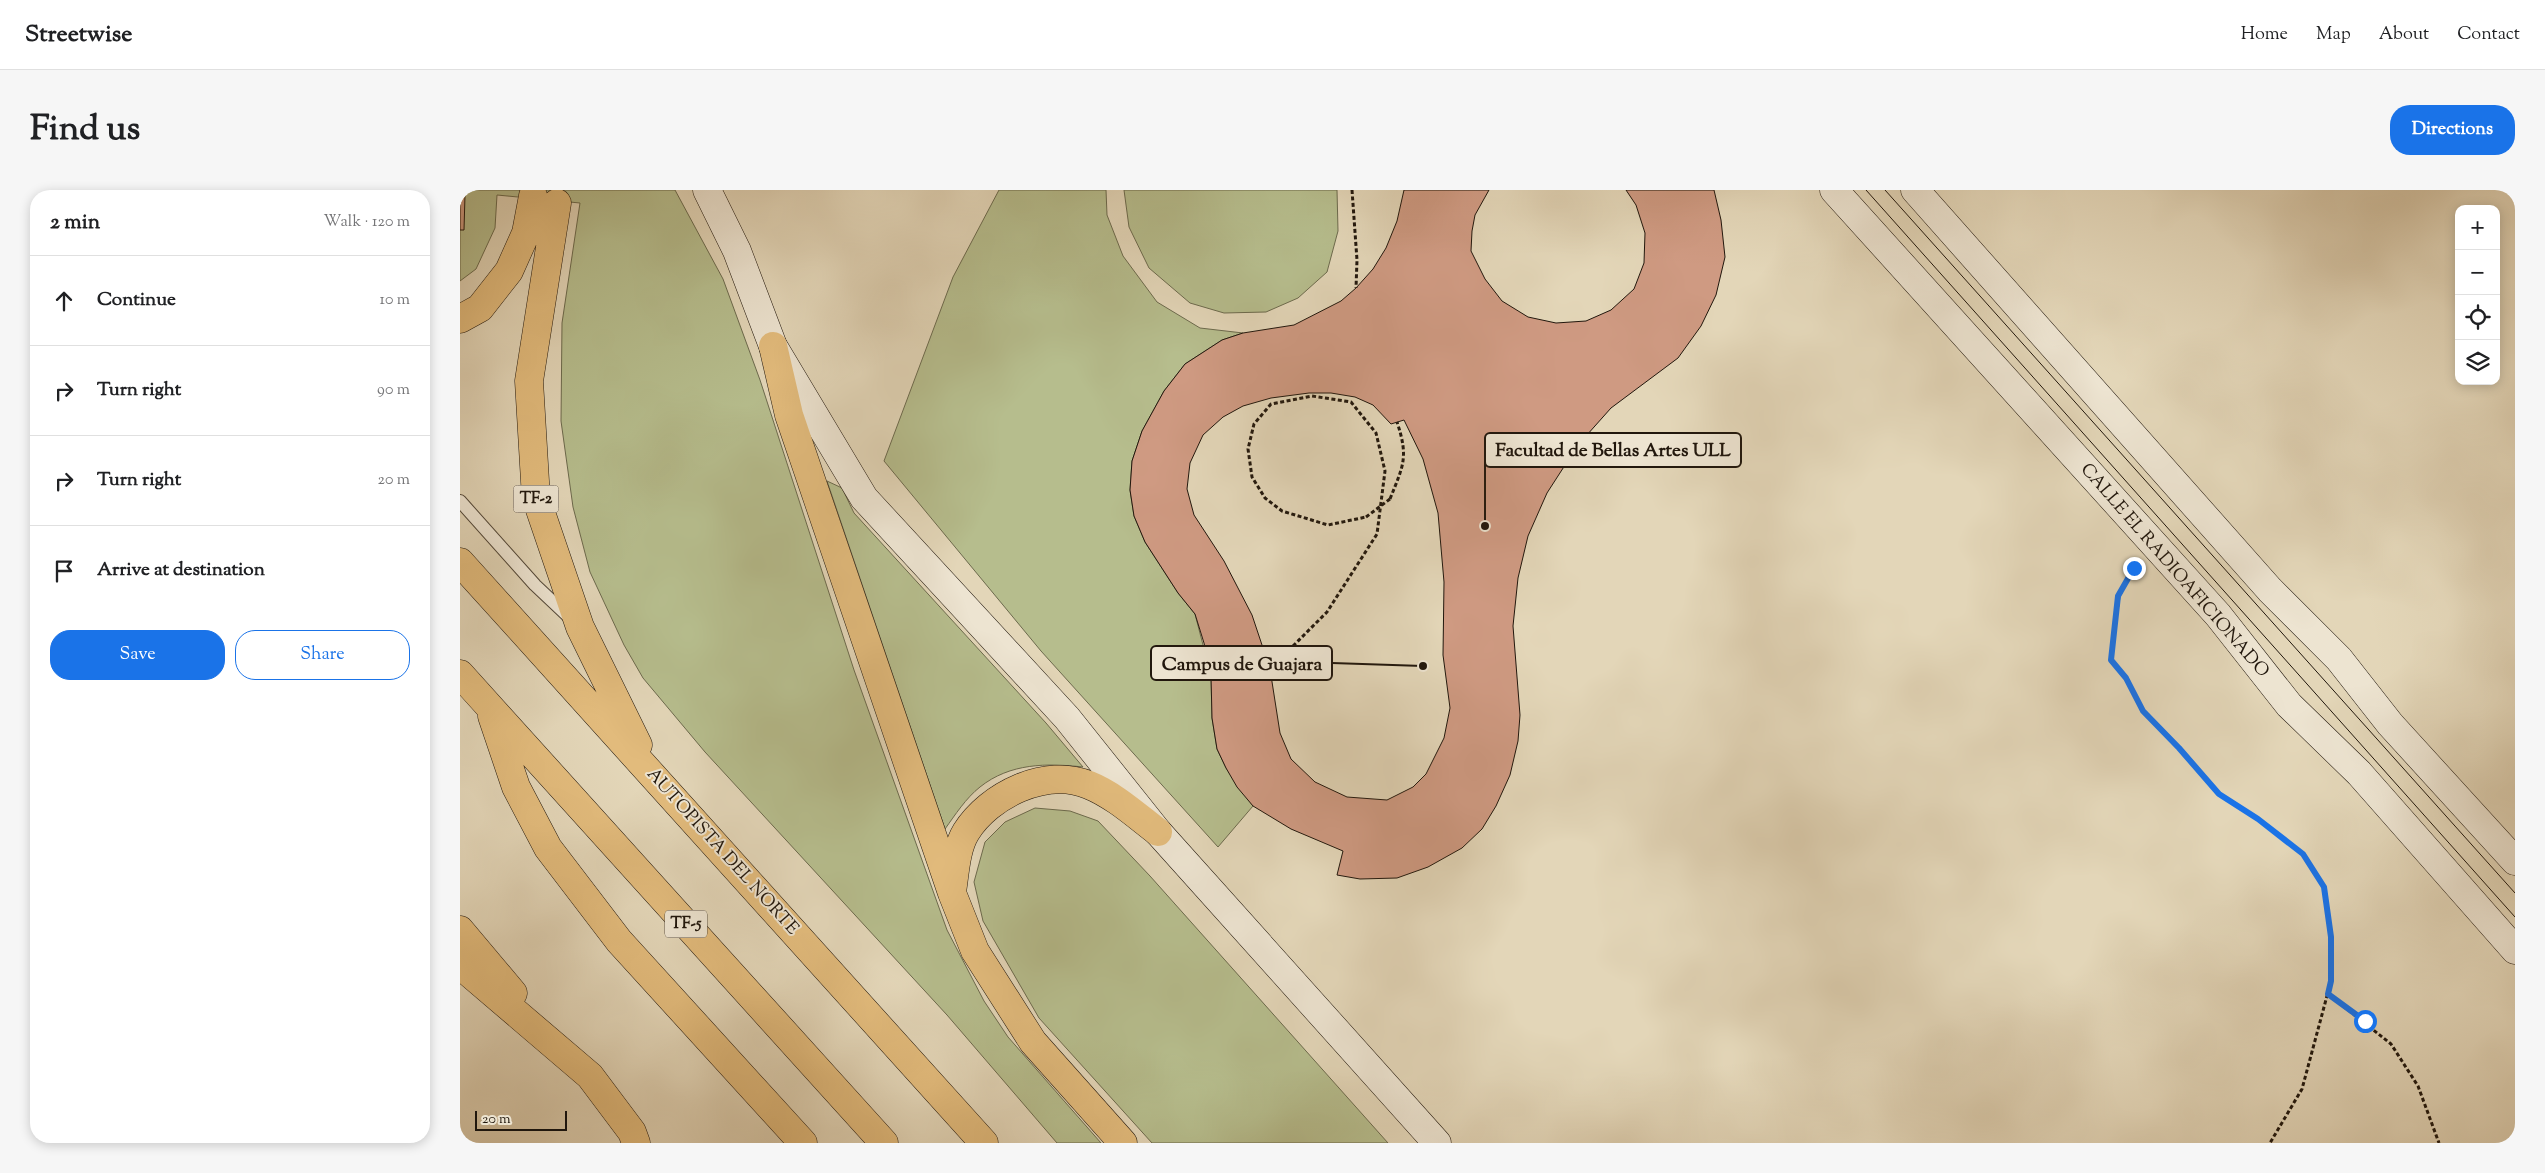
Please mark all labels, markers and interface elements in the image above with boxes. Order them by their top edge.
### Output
text: Streetwise [25,18,132,52]
text: Home [2241,22,2288,48]
text: Map [2316,22,2351,48]
text: About [2379,22,2429,48]
text: Contact [2457,22,2520,48]
text: Find us [30,105,140,156]
button: Directions [2390,105,2515,155]
map controls [2455,205,2500,385]
button: + [2455,205,2500,250]
text: 2 min [50,208,100,238]
text: Walk · 120 m [324,211,410,234]
button: − [2455,250,2500,295]
icon: ahead [50,287,78,315]
text: Continue [97,287,176,314]
text: 10 m [380,289,410,312]
button: locate [2455,295,2500,340]
button: layers [2455,340,2500,385]
icon: right [50,377,78,405]
text: Turn right [97,377,181,404]
text: 90 m [377,379,410,402]
callout: Facultad de Bellas Artes ULL [1485,433,1741,467]
text: Facultad de Bellas Artes ULL [1495,438,1731,465]
street label: CALLE EL RADIOAFICIONADO [2073,458,2275,684]
icon: right [50,467,78,495]
text: Turn right [97,467,181,494]
text: 20 m [377,469,410,492]
road number: TF-2 [514,486,558,512]
icon: arrive [50,557,78,585]
text: Arrive at destination [97,557,265,584]
route end [2123,557,2146,580]
button: Save [50,630,225,680]
button: Share [235,630,410,680]
callout: Campus de Guajara [1151,646,1332,680]
text: Campus de Guajara [1162,652,1322,679]
street label: AUTOPISTA DEL NORTE [640,763,804,941]
road number: TF-5 [665,911,707,938]
route start [2354,1010,2377,1033]
scale bar [475,1108,568,1131]
text: 20 m [482,1110,511,1130]

